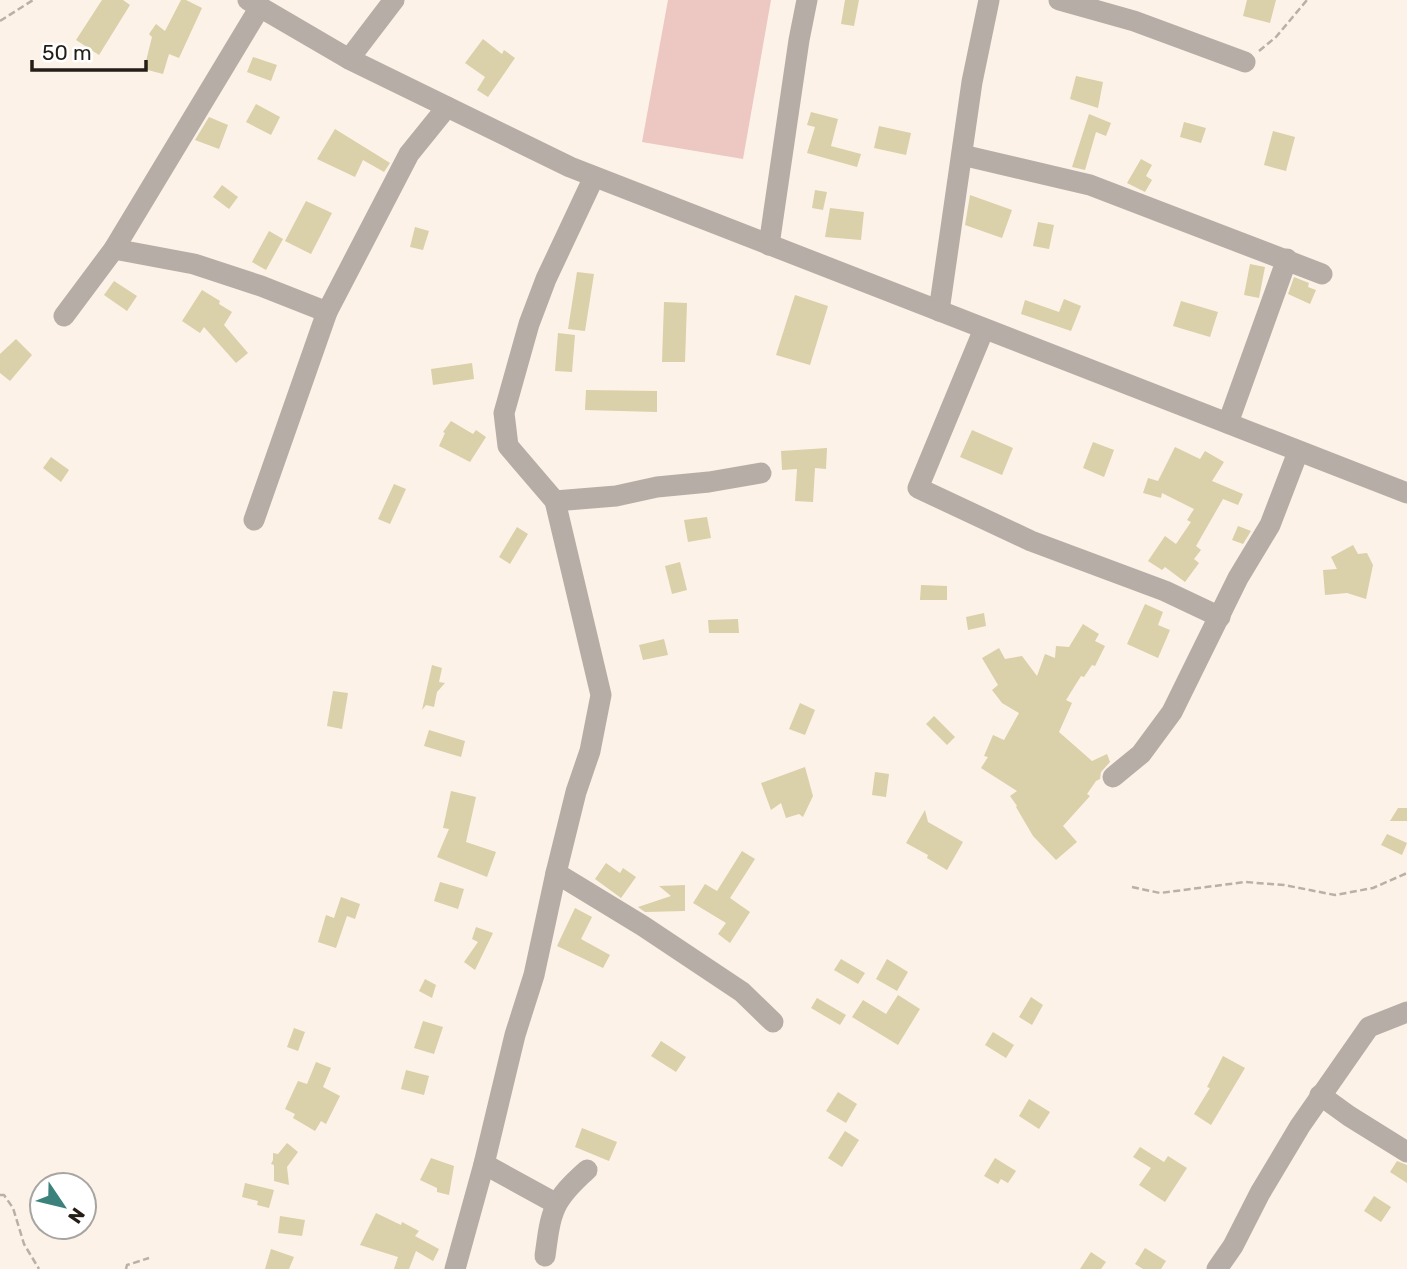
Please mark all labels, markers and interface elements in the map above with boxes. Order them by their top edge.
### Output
scale bar [32,28,145,72]
text: 50 m [42,40,92,65]
north arrow [28,1171,98,1241]
text: N [63,1203,90,1228]

